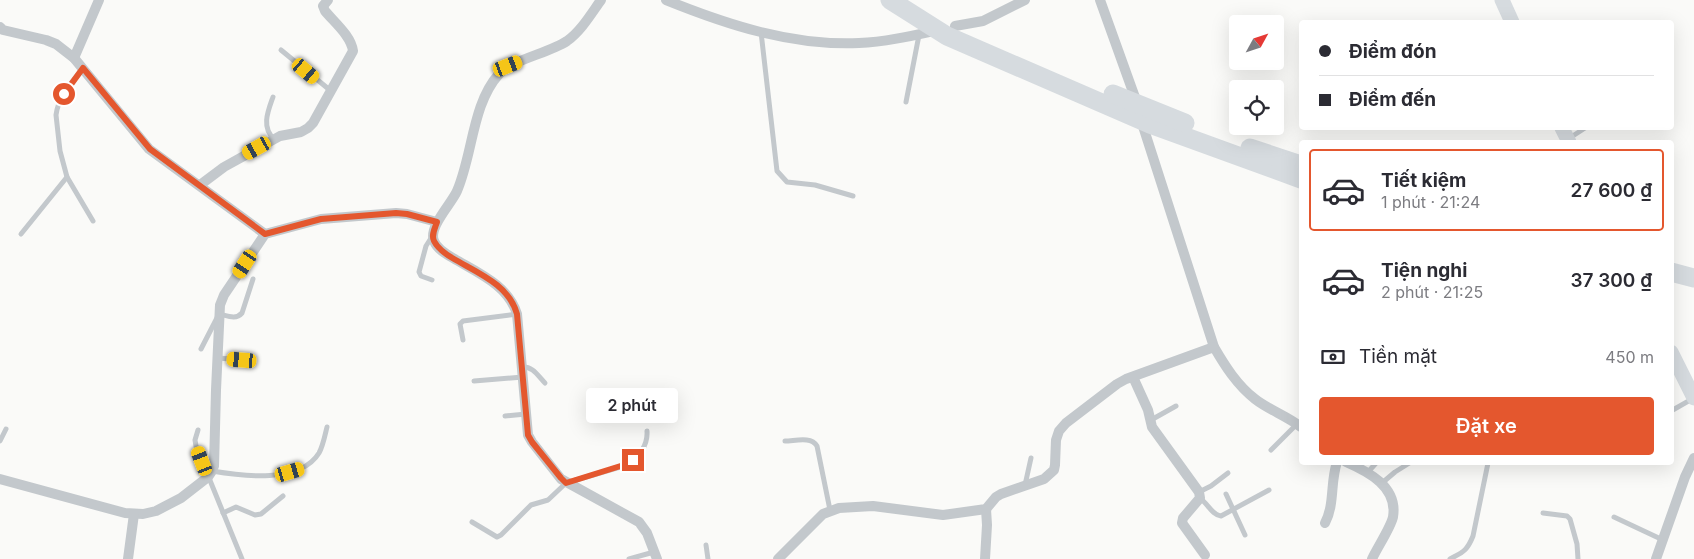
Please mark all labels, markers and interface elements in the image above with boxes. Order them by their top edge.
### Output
north arrow [1229,15,1284,70]
map controls [1229,15,1284,135]
text: Điểm đón [1349,40,1437,63]
car [491,54,524,78]
car [289,56,322,86]
button: locate [1229,80,1284,135]
route start [53,83,75,105]
text: Điểm đến [1349,88,1436,111]
car [240,134,273,162]
icon: car [1321,168,1366,213]
text: Tiết kiệm [1381,169,1466,192]
text: 27 600 ₫ [1571,179,1652,202]
text: 1 phút · 21:24 [1381,192,1480,212]
car [230,247,259,281]
icon: car [1321,258,1366,303]
text: Tiện nghi [1381,259,1467,282]
text: 37 300 ₫ [1570,269,1652,292]
text: 2 phút · 21:25 [1381,282,1483,302]
icon: cash [1319,343,1347,371]
text: Tiền mặt [1359,345,1437,368]
text: 450 m [1605,347,1654,367]
car [226,351,257,369]
callout: 2 phút [587,388,679,422]
text: 2 phút [607,395,657,415]
button: Đặt xe [1319,397,1654,455]
car [189,444,214,478]
route end [622,449,644,471]
car [273,461,306,483]

